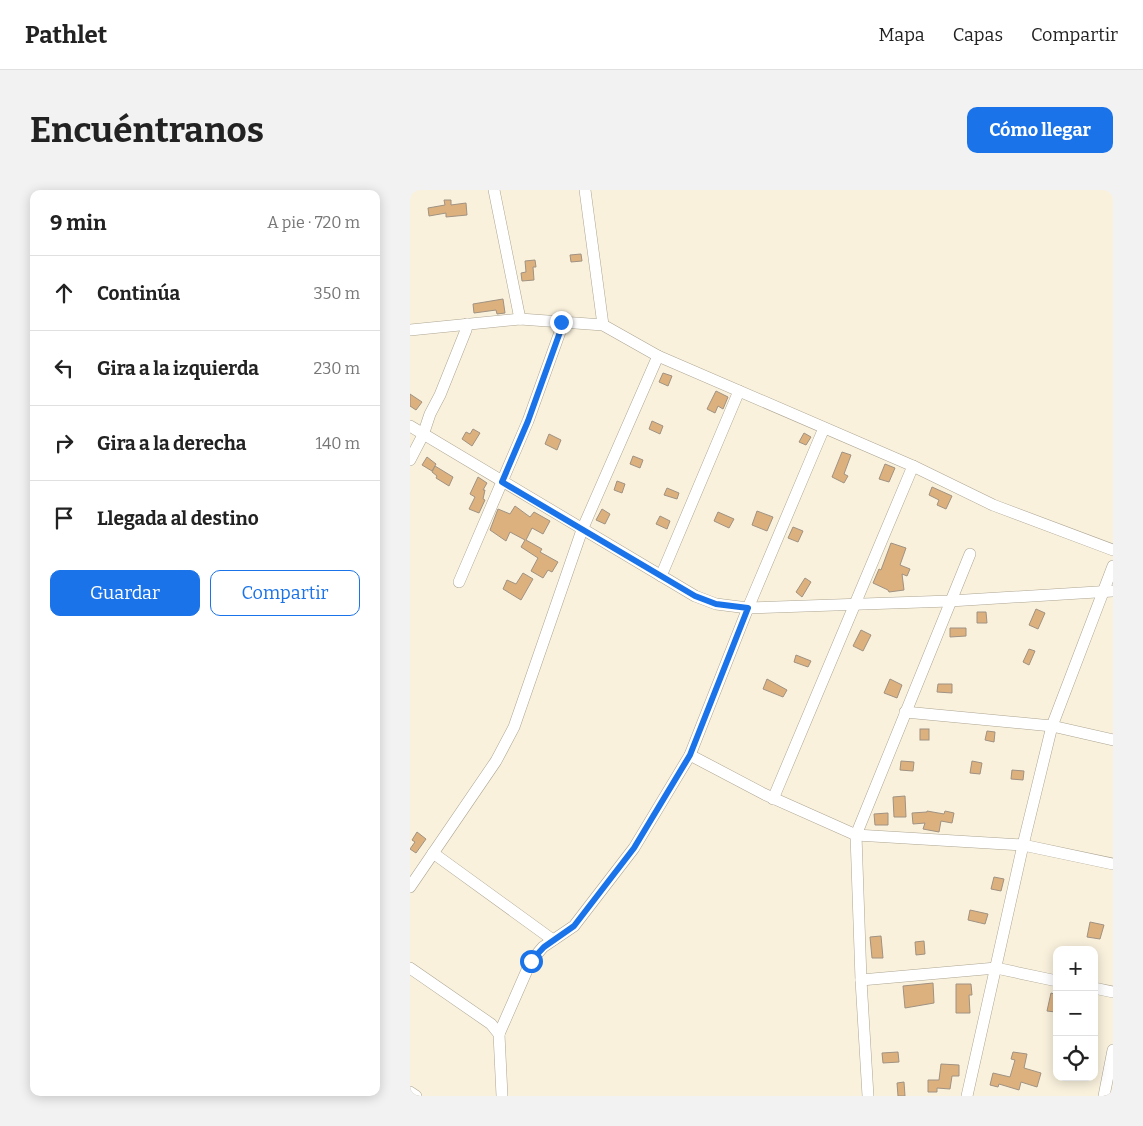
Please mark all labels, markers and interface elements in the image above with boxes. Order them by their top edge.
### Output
text: Pathlet [25,21,107,49]
text: Mapa [879,24,925,46]
text: Capas [953,24,1003,46]
text: Compartir [1031,24,1118,46]
button: Cómo llegar [967,107,1113,153]
text: Encuéntranos [30,109,264,151]
text: 9 min [50,210,106,236]
text: A pie · 720 m [267,213,360,232]
icon: ahead [50,279,78,307]
text: Continúa [97,282,180,305]
text: 350 m [314,284,360,303]
route end [550,311,573,334]
icon: left [50,354,78,382]
text: Gira a la izquierda [97,357,259,380]
text: 230 m [313,359,360,378]
icon: right [50,429,78,457]
text: Gira a la derecha [97,432,246,455]
text: 140 m [315,434,360,453]
icon: arrive [50,504,78,532]
text: Llegada al destino [97,507,259,530]
button: Guardar [50,570,200,616]
button: Compartir [210,570,360,616]
map controls [1053,946,1098,1081]
button: + [1053,946,1098,991]
route start [520,950,543,973]
button: − [1053,991,1098,1036]
button: locate [1053,1036,1098,1081]

